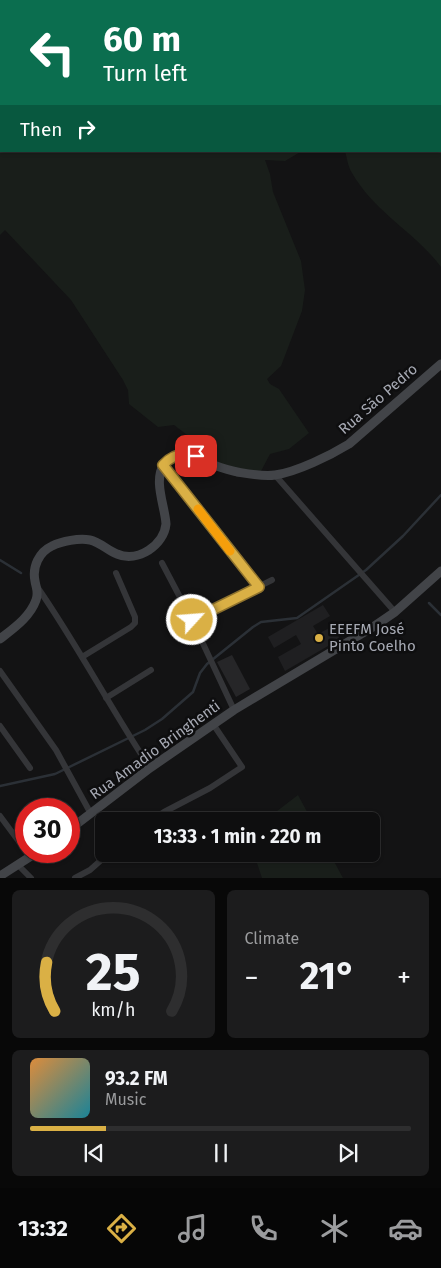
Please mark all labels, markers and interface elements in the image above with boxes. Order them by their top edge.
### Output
text: 60 m [103,18,181,60]
icon: left [20,20,85,85]
text: Turn left [103,60,187,87]
icon: right [72,115,100,143]
text: Then [20,118,62,141]
street label: Rua São Pedro [335,360,421,438]
pin [175,435,217,477]
icon: arrive [182,442,210,470]
position arrow [165,593,217,645]
place label: EEEFM José Pinto Coelho [329,620,416,655]
marker: EEEFM José Pinto Coelho [313,632,325,644]
street label: Rua Amadio Bringhenti [86,697,224,803]
speed limit sign: 30 [15,798,80,863]
text: 13:33 · 1 min · 220 m [154,825,321,848]
text: Climate [245,929,299,948]
text: 25 [86,941,141,1004]
text: 21° [300,953,356,999]
text: − [245,961,259,994]
text: + [397,961,411,994]
text: km/h [91,999,135,1021]
text: 93.2 FM [105,1067,168,1090]
text: Music [105,1090,146,1109]
icon: previous [80,1139,108,1167]
icon: pause [207,1139,235,1167]
icon: next [334,1139,362,1167]
icon: directions [104,1211,139,1246]
icon: music [175,1211,210,1246]
icon: phone [246,1211,281,1246]
icon: climate [317,1211,352,1246]
icon: car [388,1211,423,1246]
text: 13:32 [18,1215,68,1242]

